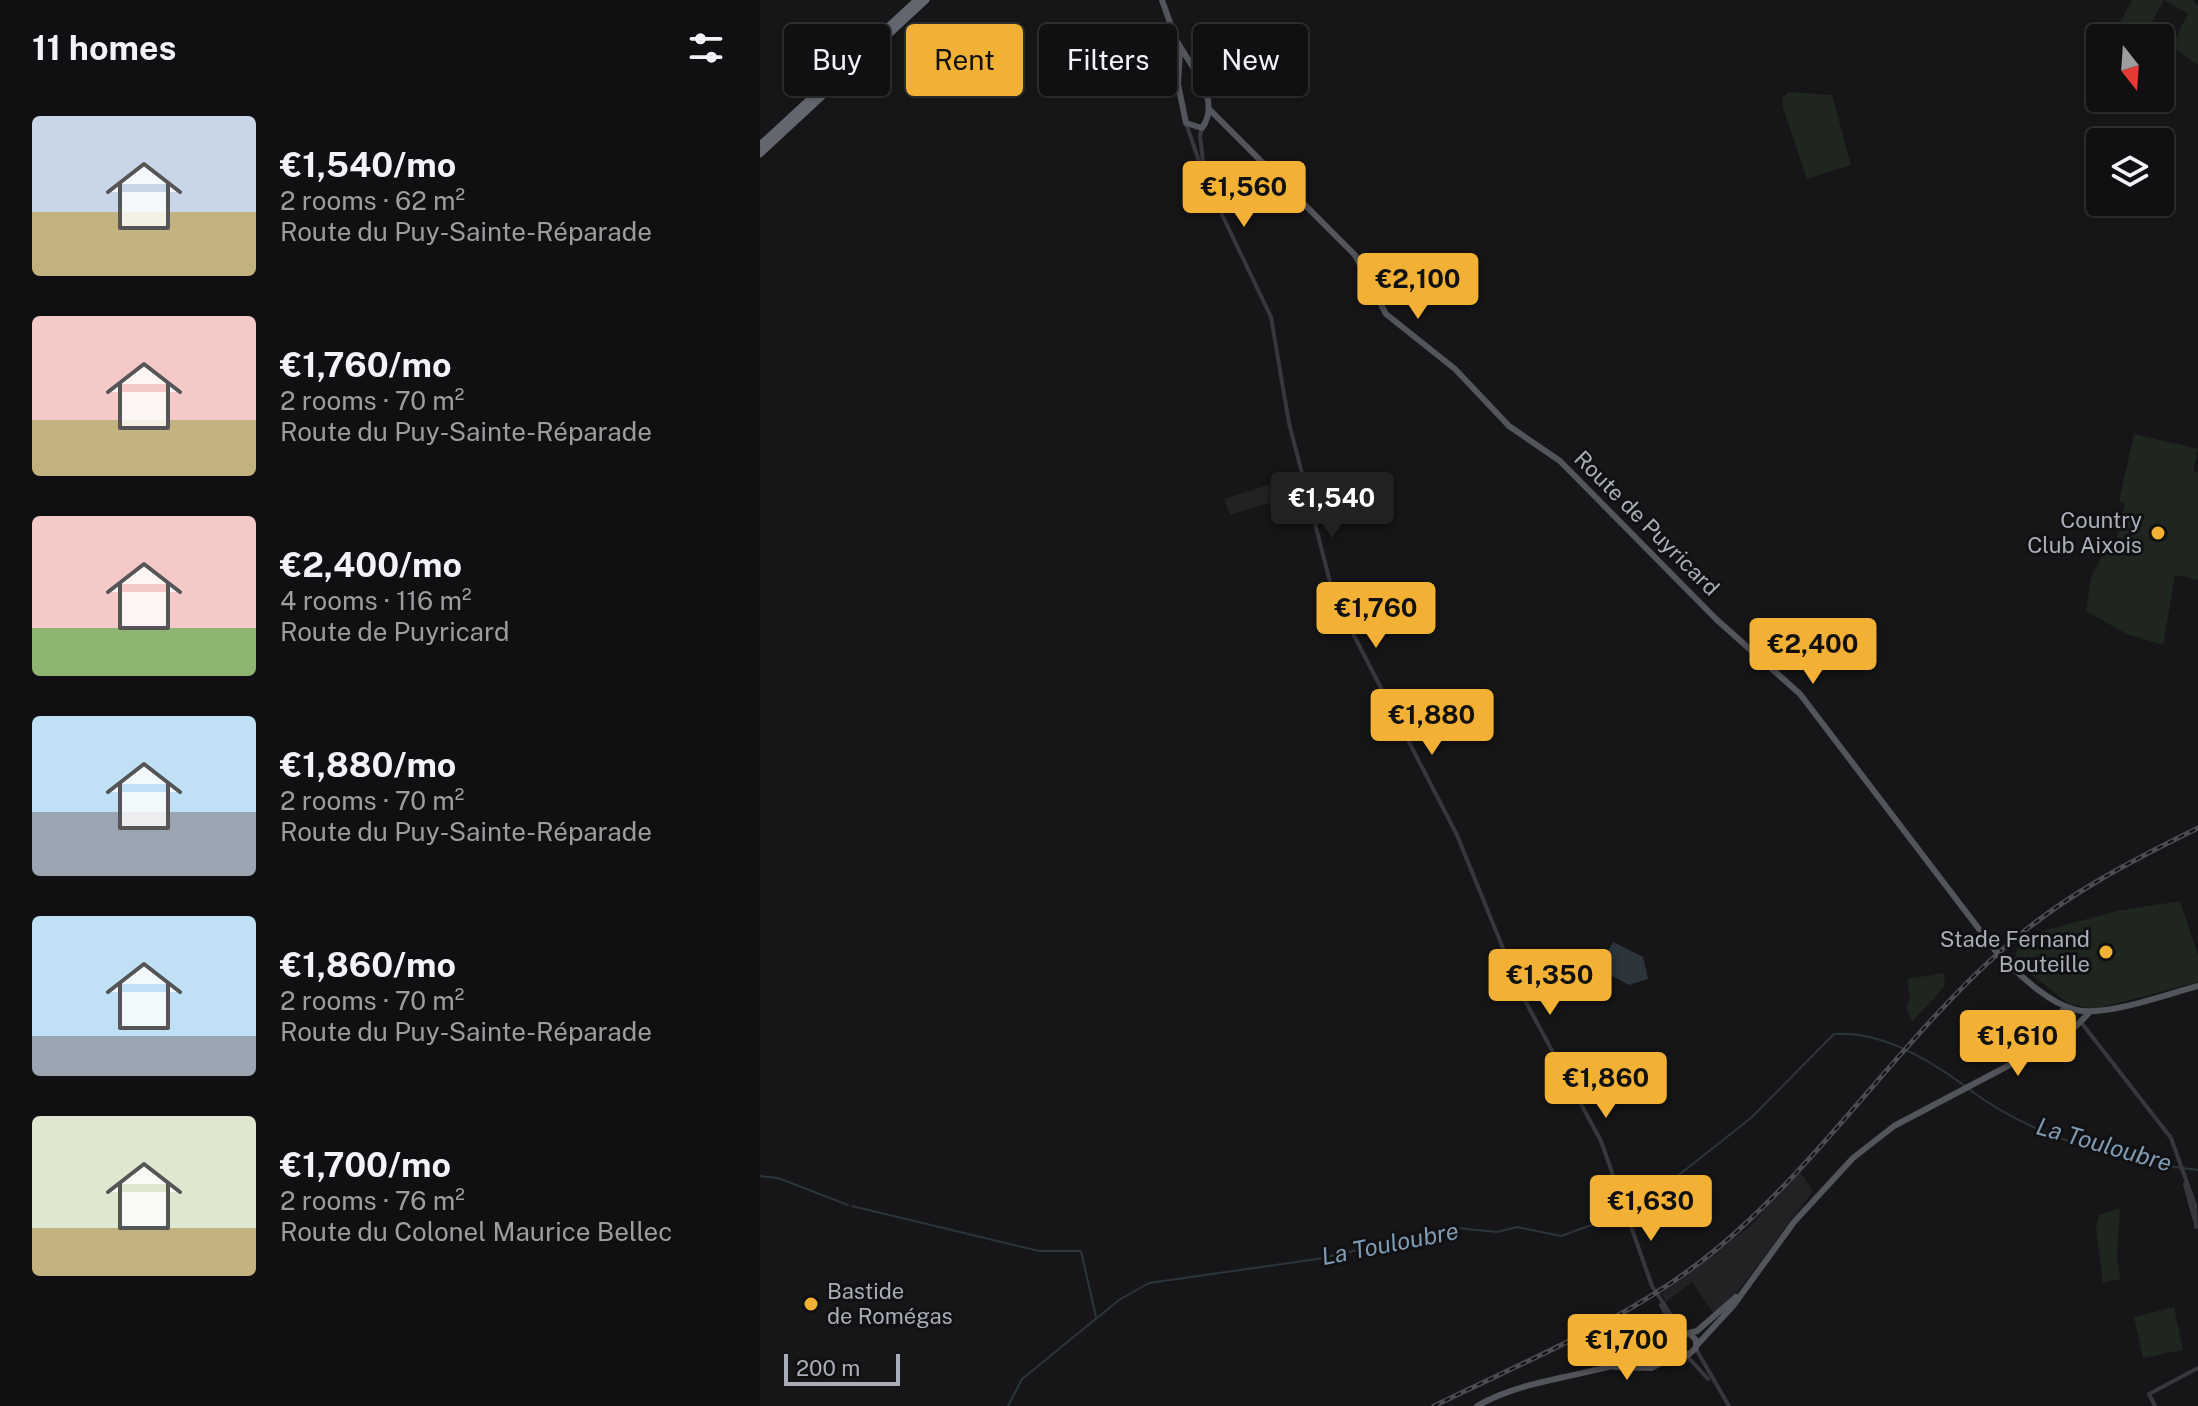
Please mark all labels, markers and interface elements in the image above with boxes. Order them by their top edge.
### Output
chip: Buy [784,24,890,96]
chip: Rent [906,24,1023,96]
chip: Filters [1039,24,1177,96]
chip: New [1193,24,1308,96]
north arrow [2086,24,2174,112]
map controls [2086,24,2174,216]
icon: filters [684,26,728,70]
text: 11 homes [32,28,176,68]
button: layers [2086,128,2174,216]
text: €1,540/mo [280,145,456,185]
icon: home [96,148,192,244]
pin: €1,560 [1179,161,1309,229]
text: €1,560 [1201,171,1287,202]
text: 2 rooms · 62 m² [280,185,465,216]
text: Route du Puy-Sainte-Réparade [280,216,652,247]
pin: €2,100 [1353,253,1483,321]
text: €2,100 [1375,263,1461,294]
text: €1,760/mo [280,345,452,385]
icon: home [96,348,192,444]
text: 2 rooms · 70 m² [280,385,464,416]
text: Route du Puy-Sainte-Réparade [280,416,652,447]
street label: Route de Puyricard [1569,445,1725,601]
pin: €1,540 [1267,472,1397,540]
text: €1,540 [1289,482,1375,513]
place label: Country Club Aixois [2027,507,2142,558]
marker: Country Club Aixois [2149,524,2167,542]
text: €2,400/mo [280,545,462,585]
icon: home [96,548,192,644]
pin: €1,760 [1311,582,1441,650]
text: 4 rooms · 116 m² [280,585,472,616]
text: €1,760 [1334,592,1418,623]
text: Route de Puyricard [280,616,509,647]
pin: €2,400 [1748,618,1878,686]
text: €2,400 [1767,628,1859,659]
pin: €1,880 [1367,689,1497,757]
text: €1,880 [1389,699,1475,730]
text: €1,880/mo [280,745,456,785]
icon: home [96,748,192,844]
text: 2 rooms · 70 m² [280,785,464,816]
text: Route du Puy-Sainte-Réparade [280,816,652,847]
place label: Stade Fernand Bouteille [1940,926,2090,977]
marker: Stade Fernand Bouteille [2097,943,2115,961]
text: €1,860/mo [280,945,456,985]
icon: home [96,948,192,1044]
pin: €1,350 [1485,949,1615,1017]
text: €1,350 [1507,959,1593,990]
text: 2 rooms · 70 m² [280,985,464,1016]
pin: €1,610 [1953,1010,2083,1078]
text: Route du Puy-Sainte-Réparade [280,1016,652,1047]
text: €1,610 [1978,1020,2058,1051]
pin: €1,860 [1541,1052,1671,1120]
text: €1,860 [1563,1062,1649,1093]
water label: La Touloubre [2033,1111,2175,1177]
text: €1,700/mo [280,1145,451,1185]
icon: home [96,1148,192,1244]
pin: €1,630 [1586,1175,1716,1243]
text: 2 rooms · 76 m² [280,1185,465,1216]
text: €1,630 [1608,1185,1694,1216]
text: Route du Colonel Maurice Bellec [280,1216,672,1247]
water label: La Touloubre [1319,1216,1461,1270]
place label: Bastide de Romégas [827,1278,953,1329]
marker: Bastide de Romégas [802,1295,820,1313]
pin: €1,700 [1562,1314,1692,1382]
text: €1,700 [1586,1324,1668,1355]
scale bar [784,1350,900,1386]
text: 200 m [796,1355,860,1381]

